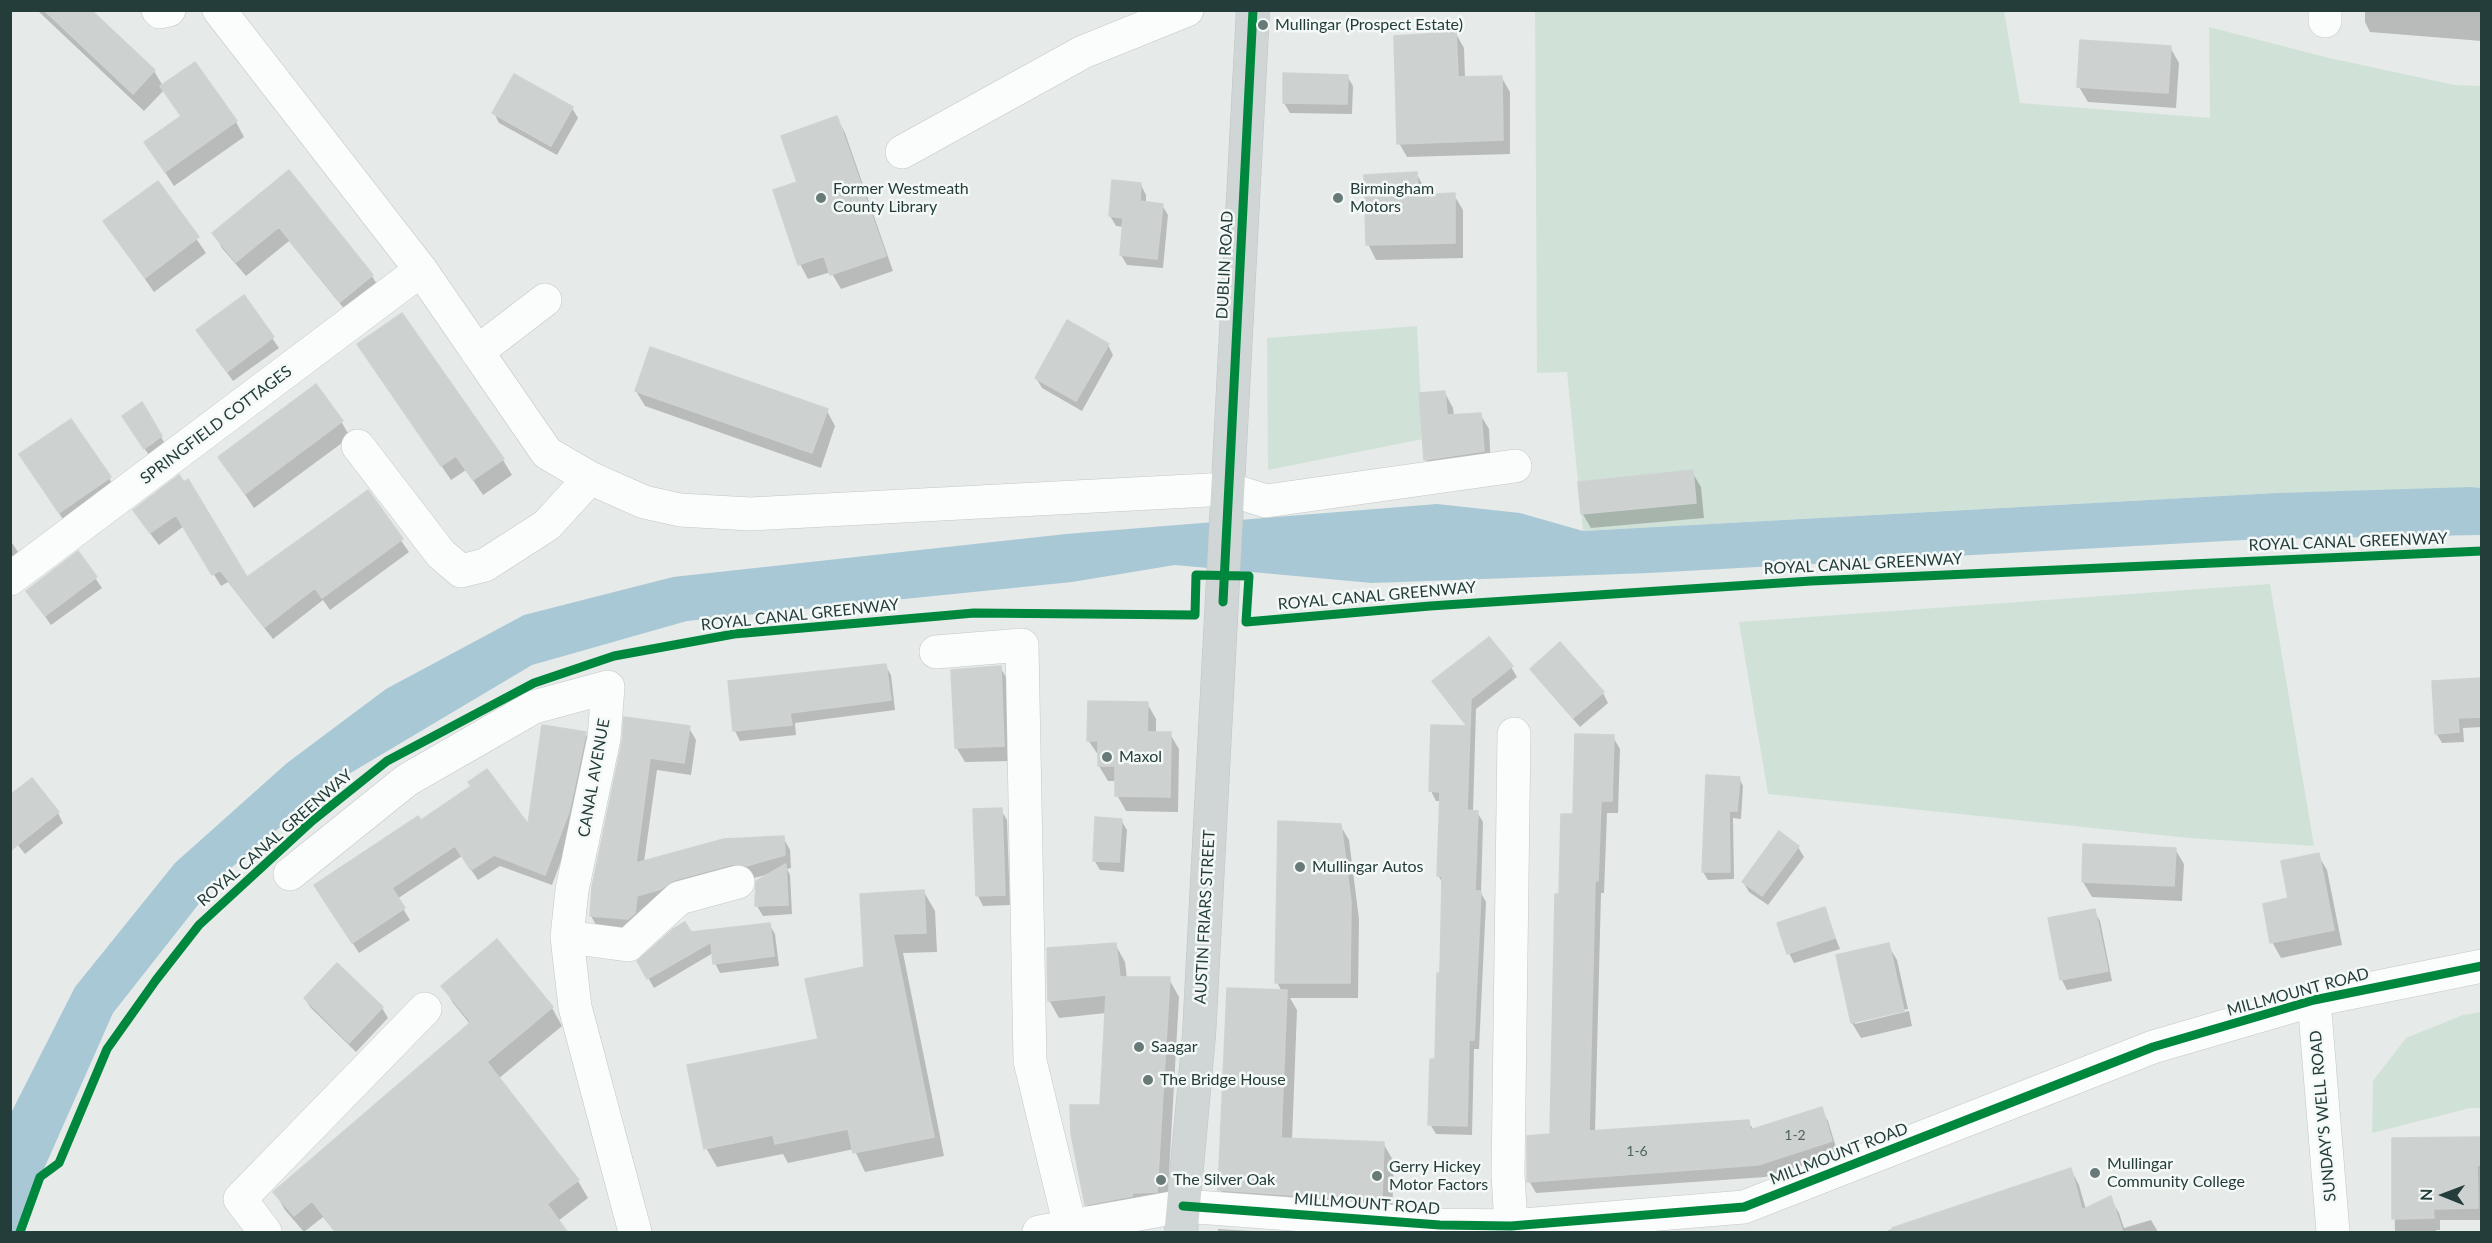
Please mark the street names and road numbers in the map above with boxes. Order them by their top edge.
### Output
street label: DUBLIN ROAD [1213,210,1237,320]
street label: SPRINGFIELD COTTAGES [136,362,296,488]
street label: ROYAL CANAL GREENWAY [2248,529,2448,555]
street label: ROYAL CANAL GREENWAY [1763,549,1963,579]
street label: ROYAL CANAL GREENWAY [1277,578,1477,614]
street label: ROYAL CANAL GREENWAY [700,595,900,635]
street label: CANAL AVENUE [574,717,614,839]
street label: ROYAL CANAL GREENWAY [194,765,356,911]
street label: AUSTIN FRIARS STREET [1191,829,1219,1005]
street label: MILLMOUNT ROAD [2225,964,2371,1020]
street label: SUNDAY'S WELL ROAD [2306,1029,2340,1203]
street label: MILLMOUNT ROAD [1767,1119,1911,1189]
street label: MILLMOUNT ROAD [1293,1189,1441,1219]

